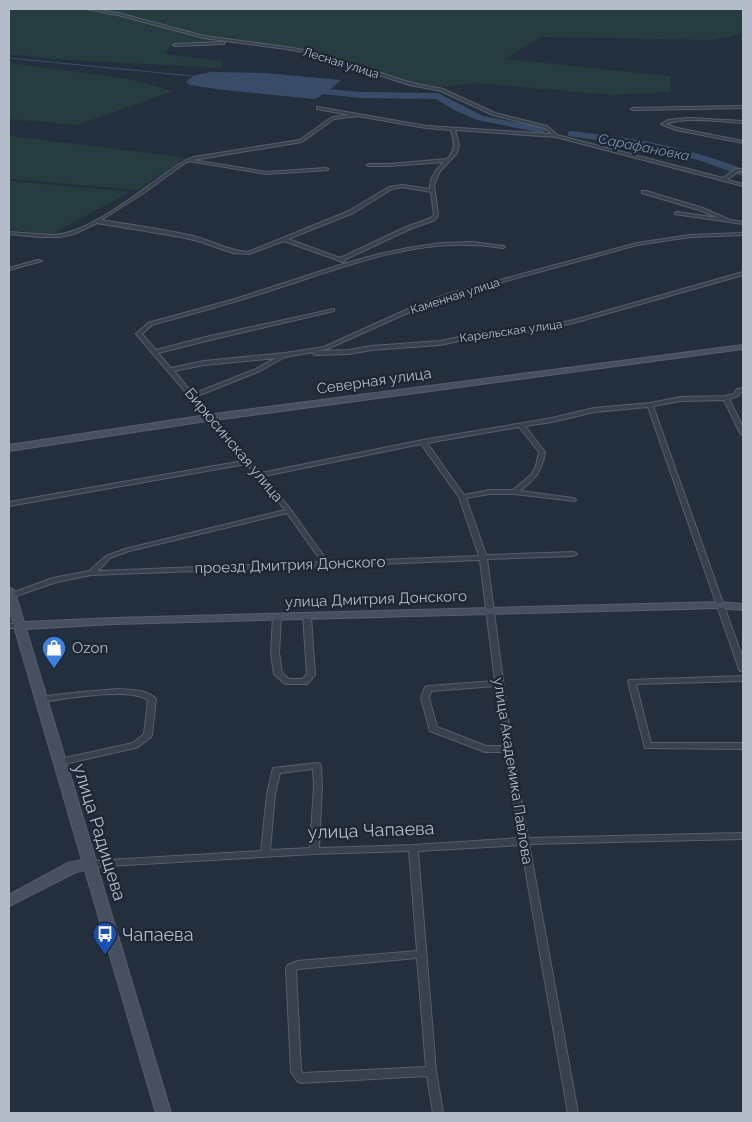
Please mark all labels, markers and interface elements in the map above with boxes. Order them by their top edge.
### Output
street label: Лесная улица [301,45,381,81]
water label: Сарафановка [597,130,691,164]
street label: Каменная улица [409,275,501,317]
street label: Карельская улица [459,317,563,345]
street label: Северная улица [315,364,433,398]
street label: Бирюсинская улица [181,384,287,506]
street label: проезд Дмитрия Донского [194,553,386,577]
street label: улица Дмитрия Донского [285,587,467,611]
shop icon: Ozon [41,635,67,669]
place label: Ozon [72,639,108,657]
street label: улица Академика Павлова [489,676,537,866]
street label: улица Радищева [69,761,131,903]
street label: улица Чапаева [307,817,435,843]
bus stop icon: Чапаева [92,921,118,955]
place label: Чапаева [122,924,193,945]

